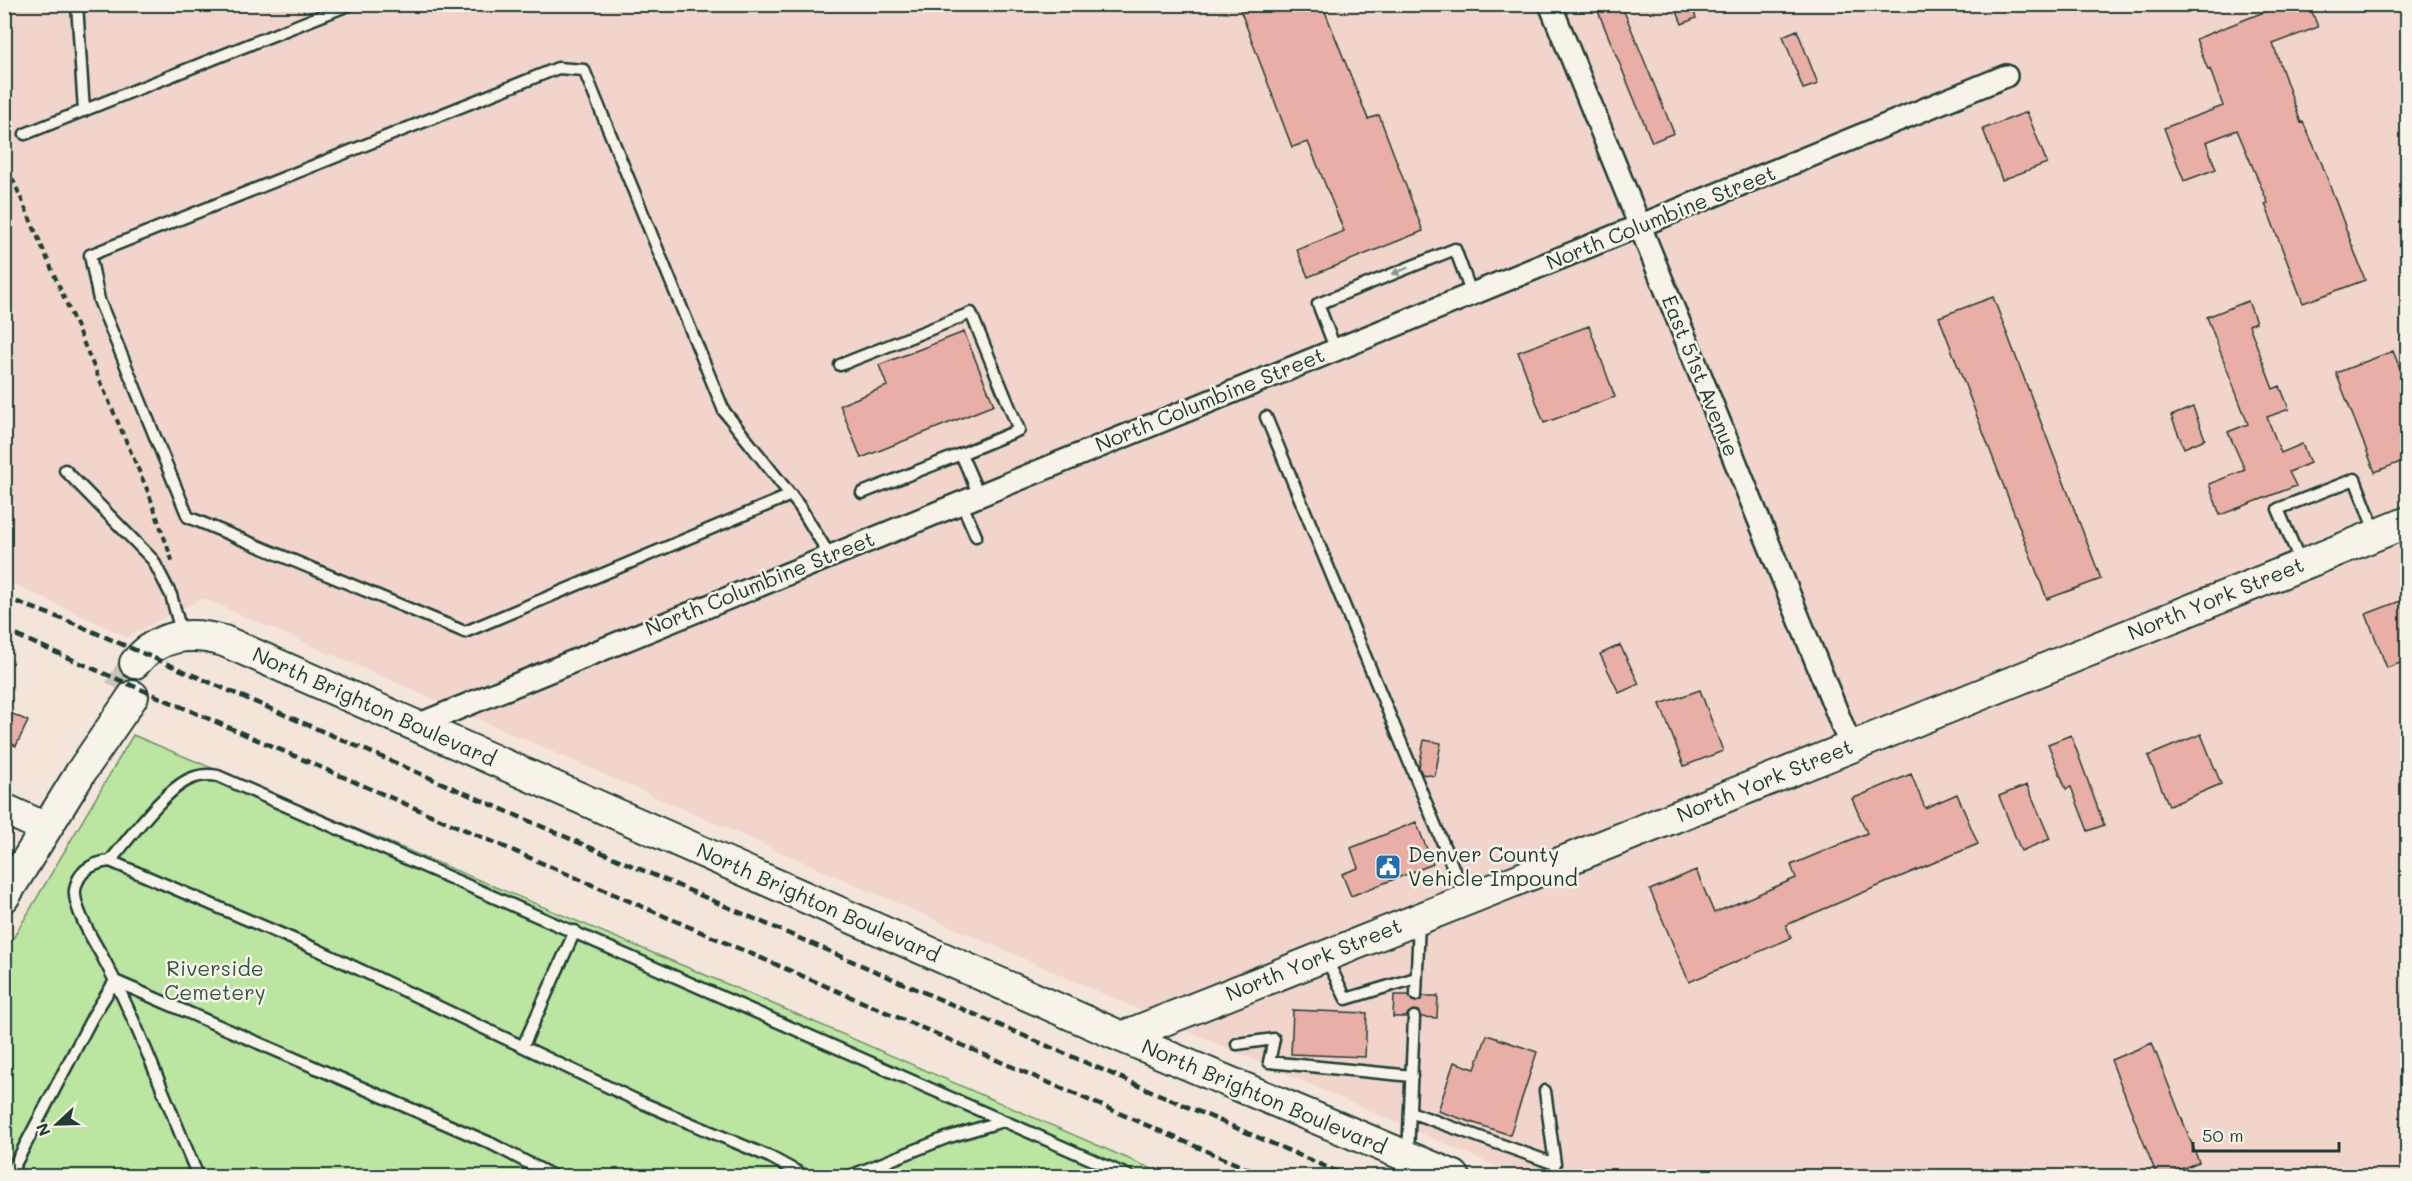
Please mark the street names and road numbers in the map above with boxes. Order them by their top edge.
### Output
street label: North Columbine Street [1542,158,1779,275]
street label: East 51st Avenue [1657,291,1746,460]
street label: North Columbine Street [1091,340,1328,457]
street label: North Columbine Street [641,524,878,641]
street label: North York Street [2123,550,2308,645]
street label: North Brighton Boulevard [249,640,501,772]
street label: North York Street [1672,732,1857,827]
street label: North Brighton Boulevard [693,836,945,968]
street label: North York Street [1221,911,1406,1006]
street label: North Brighton Boulevard [1138,1032,1391,1160]

